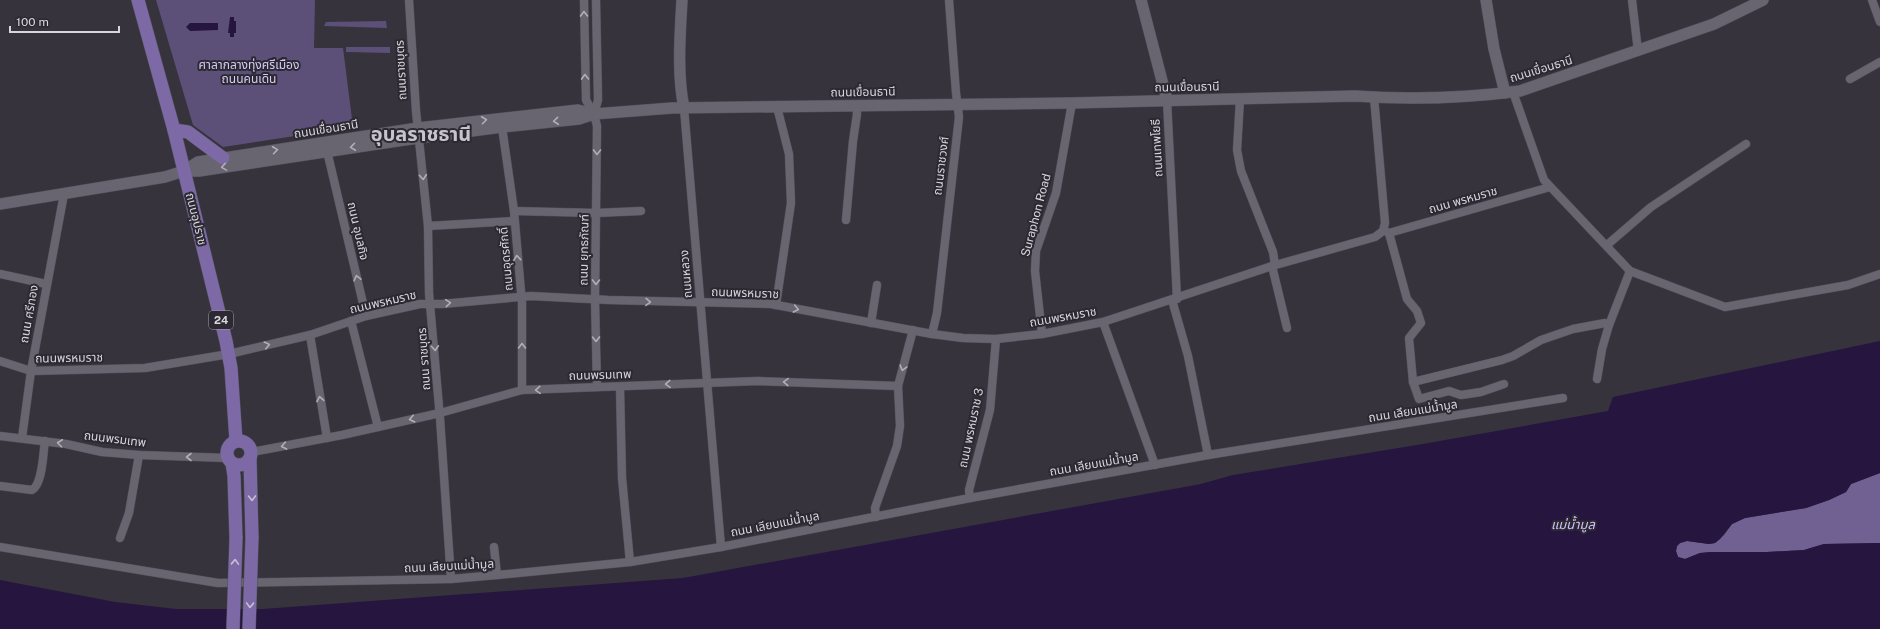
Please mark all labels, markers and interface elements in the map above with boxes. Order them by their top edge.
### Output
scale bar [10,8,119,34]
one-way arrow [580,11,588,17]
text: 100 m [16,15,49,29]
street label: ถนนราชบุตร [392,40,410,100]
street label: ถนนเขื่อนธานี [1507,51,1574,85]
park label: ศาลากลางทุ่งศรีเมือง ถนนคนเดิน [199,58,299,86]
one-way arrow [581,74,589,80]
street label: ถนนเขื่อนธานี [1154,77,1220,95]
street label: ถนนเขื่อนธานี [830,82,896,100]
street label: ถนนเขื่อนธานี [293,115,359,141]
one-way arrow [481,116,487,125]
one-way arrow [553,117,559,126]
street label: ถนนเทพโยธี [1148,119,1166,177]
district label: อุบลราชธานี [371,122,471,146]
street label: ถนนราชวงศ์ [930,136,952,196]
one-way arrow [350,142,356,151]
one-way arrow [272,146,279,155]
one-way arrow [593,149,601,155]
one-way arrow [221,162,227,171]
street label: Suraphon Road [1018,172,1054,258]
one-way arrow [418,174,427,180]
street label: ถนน พรหมราช [1427,184,1499,216]
street label: ถนนอุปราช [183,191,209,247]
street label: ถนน อุบลกิจ [344,200,372,262]
street label: ถนน ยุทธภัณฑ์ [576,214,592,286]
street label: ถนนอุดรศักดิ์ [496,226,516,292]
street label: ถนนหลวง [677,249,695,299]
one-way arrow [513,255,522,261]
one-way arrow [353,275,362,282]
one-way arrow [592,279,600,285]
street label: ถนน ศรีทอง [17,284,41,344]
street label: ถนนพรหมราช [711,285,779,301]
street label: ถนนพรหมราช [348,288,418,316]
one-way arrow [645,297,651,306]
one-way arrow [445,299,451,308]
one-way arrow [793,304,799,313]
street label: ถนนพรหมราช [1028,304,1098,330]
road number: 24 [209,311,233,329]
street label: ถนน ราชบุตร [415,327,433,391]
one-way arrow [592,336,601,342]
one-way arrow [263,341,270,350]
one-way arrow [518,343,526,349]
one-way arrow [430,345,439,351]
street label: ถนนพรหมราช [35,350,103,366]
one-way arrow [899,365,907,371]
street label: ถนนพรมเทพ [568,367,632,383]
one-way arrow [783,378,789,386]
one-way arrow [665,380,671,389]
one-way arrow [535,385,541,394]
street label: ถนน พรหมราช 3 [956,387,986,469]
street label: ถนน เลียบแม่น้ำมูล [1367,395,1459,425]
one-way arrow [317,396,325,402]
one-way arrow [408,415,415,423]
street label: ถนนพรมเทพ [83,428,147,450]
one-way arrow [57,439,63,448]
one-way arrow [281,441,287,450]
street label: ถนน เลียบแม่น้ำมูล [1048,447,1140,479]
one-way arrow [186,453,192,461]
one-way arrow [248,495,256,501]
street label: ถนน เลียบแม่น้ำมูล [729,507,821,539]
water label: แม่น้ำมูล [1551,515,1596,533]
street label: ถนน เลียบแม่น้ำมูล [404,555,494,575]
one-way arrow [231,559,239,565]
one-way arrow [245,602,254,608]

